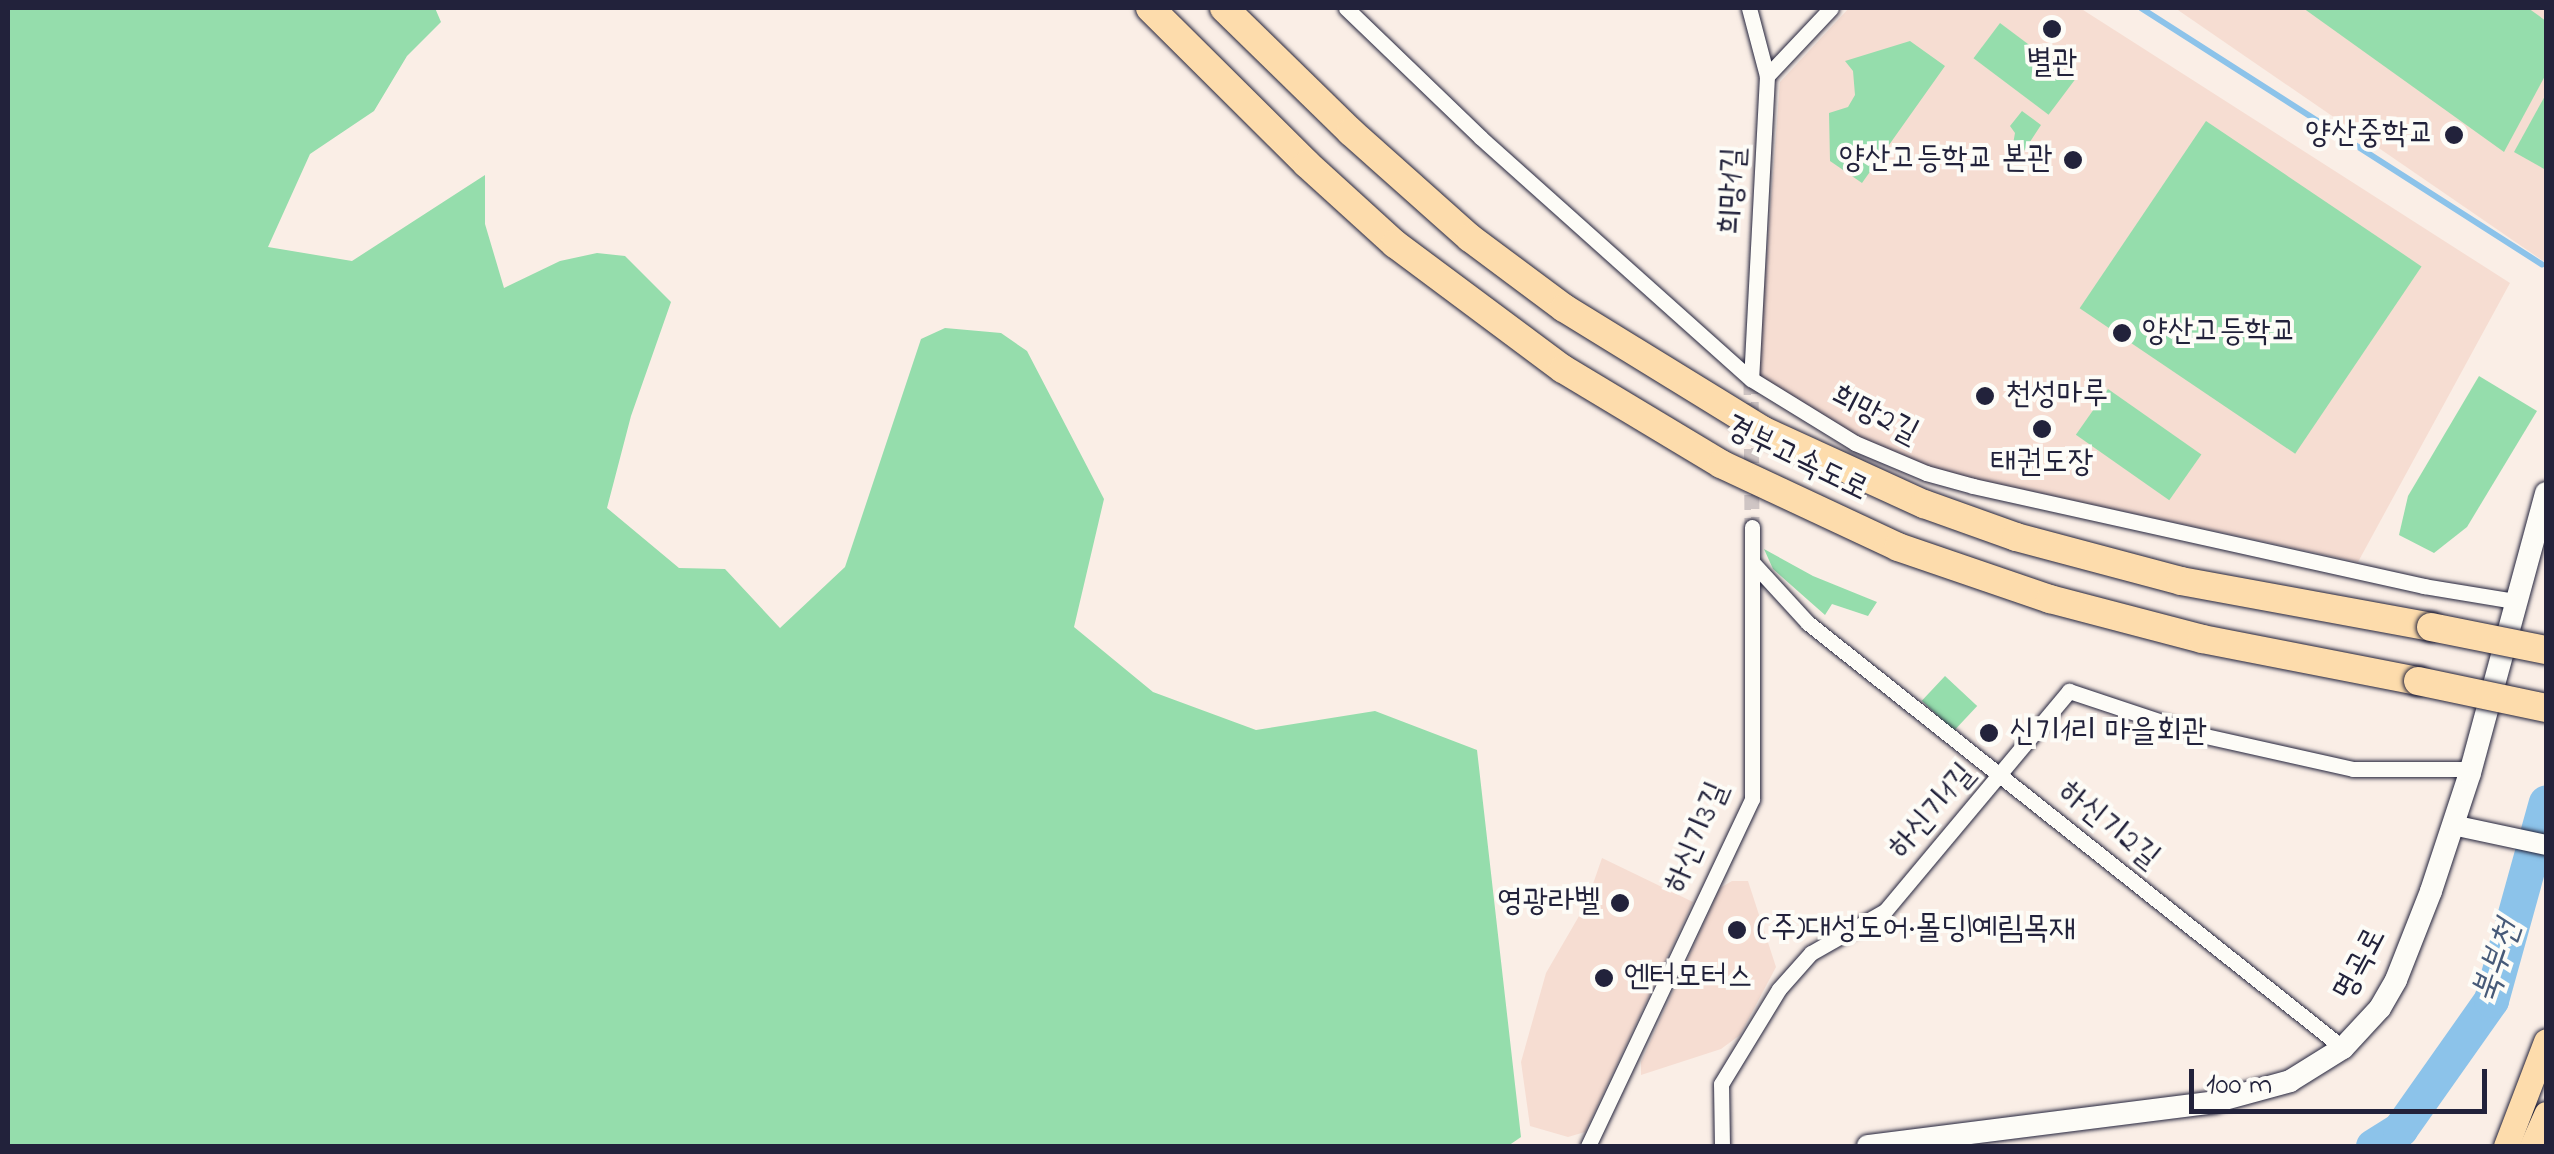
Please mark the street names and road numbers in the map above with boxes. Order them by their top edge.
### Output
street label: 희망1길 [1713,146,1755,236]
street label: 희망2길 [1824,378,1924,454]
street label: 경부고속도로 [1718,409,1874,511]
street label: 하신기1길 [1881,757,1985,867]
street label: 하신기2길 [2050,774,2166,878]
street label: 하신기3길 [1658,777,1738,899]
street label: 명곡로 [2326,922,2396,1008]

